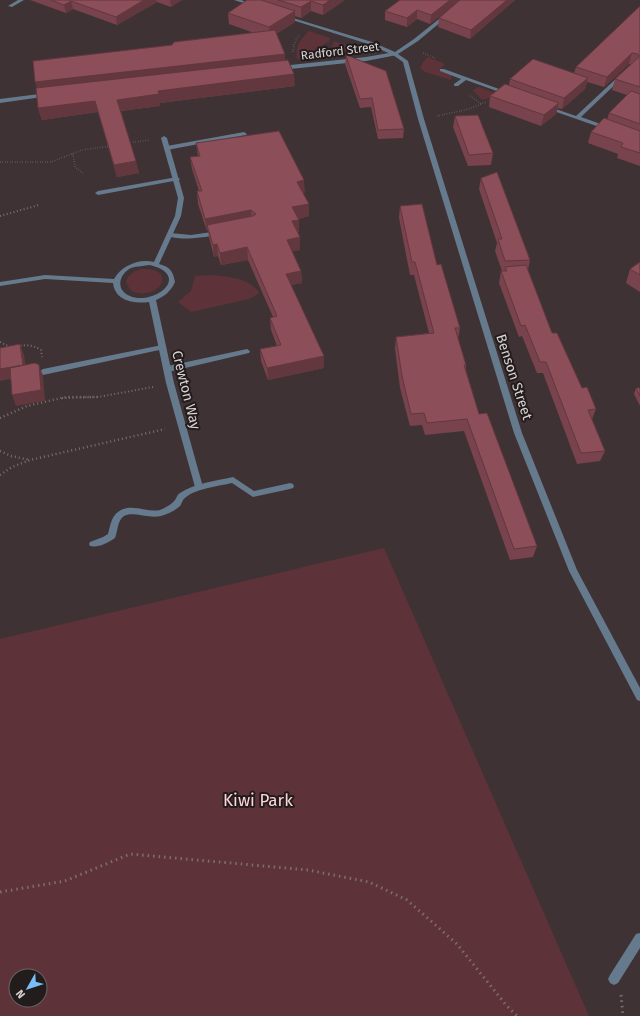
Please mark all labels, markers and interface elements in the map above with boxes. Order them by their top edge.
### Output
street label: Radford Street [300,39,381,63]
street label: Benson Street [492,332,536,423]
street label: Crewton Way [168,349,204,431]
park label: Kiwi Park [223,790,293,811]
north arrow [8,968,48,1008]
text: N [13,987,28,1001]

